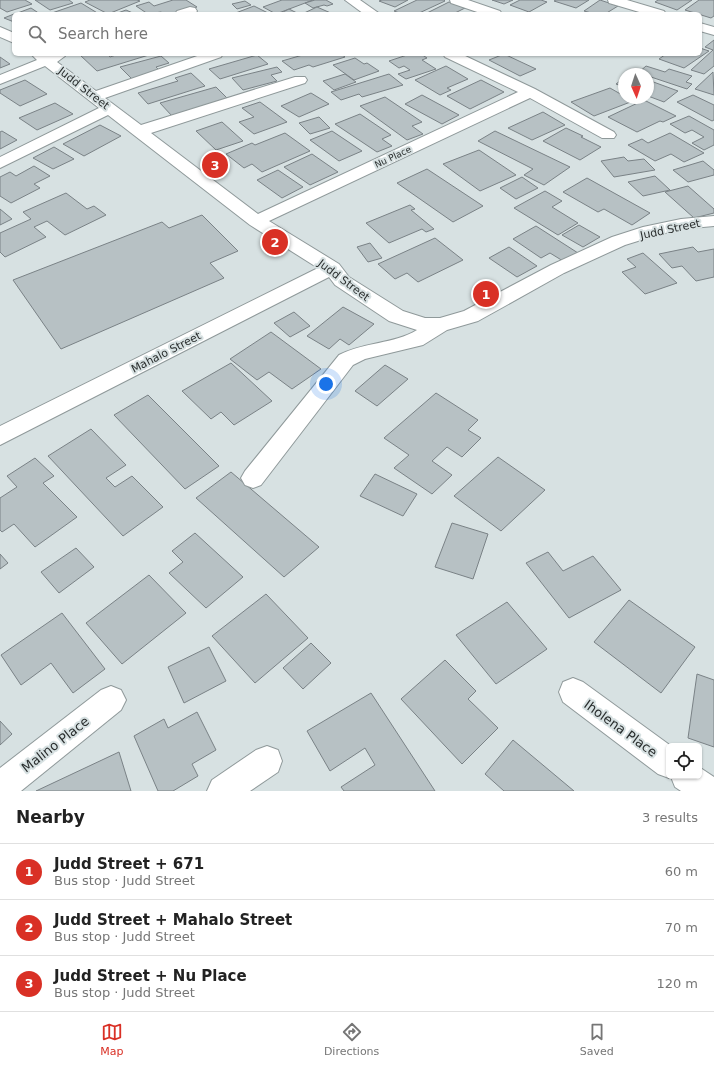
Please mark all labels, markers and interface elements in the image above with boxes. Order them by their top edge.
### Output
search box [12,12,702,56]
icon: search [26,23,48,45]
text: Search here [58,25,148,43]
street label: Judd Street [55,64,112,113]
north arrow [618,68,654,104]
street label: Nu Place [373,144,413,170]
pin: 3 [202,150,228,180]
street label: Judd Street [638,217,702,242]
pin: 2 [262,227,288,257]
street label: Judd Street [315,256,373,304]
pin: 1 [473,279,499,309]
street label: Mahalo Street [129,329,204,376]
your location [316,374,336,394]
street label: Iholena Place [581,697,660,760]
street label: Malino Place [19,713,92,775]
map controls [666,743,702,779]
button: locate [666,743,702,779]
text: Nearby [16,807,85,827]
text: 3 results [642,810,698,825]
text: Judd Street + 671 [54,855,204,873]
text: 1 [24,864,34,879]
text: 60 m [665,864,698,879]
text: Bus stop · Judd Street [54,873,195,888]
text: Judd Street + Mahalo Street [54,911,292,929]
text: 2 [24,920,34,935]
text: 70 m [665,920,698,935]
text: Bus stop · Judd Street [54,929,195,944]
text: Judd Street + Nu Place [54,967,247,985]
text: 3 [24,976,34,991]
text: 120 m [656,976,698,991]
text: Bus stop · Judd Street [54,985,195,1000]
tab: Map [100,1021,123,1058]
tab: Directions [324,1021,379,1058]
tab: Saved [580,1021,614,1058]

